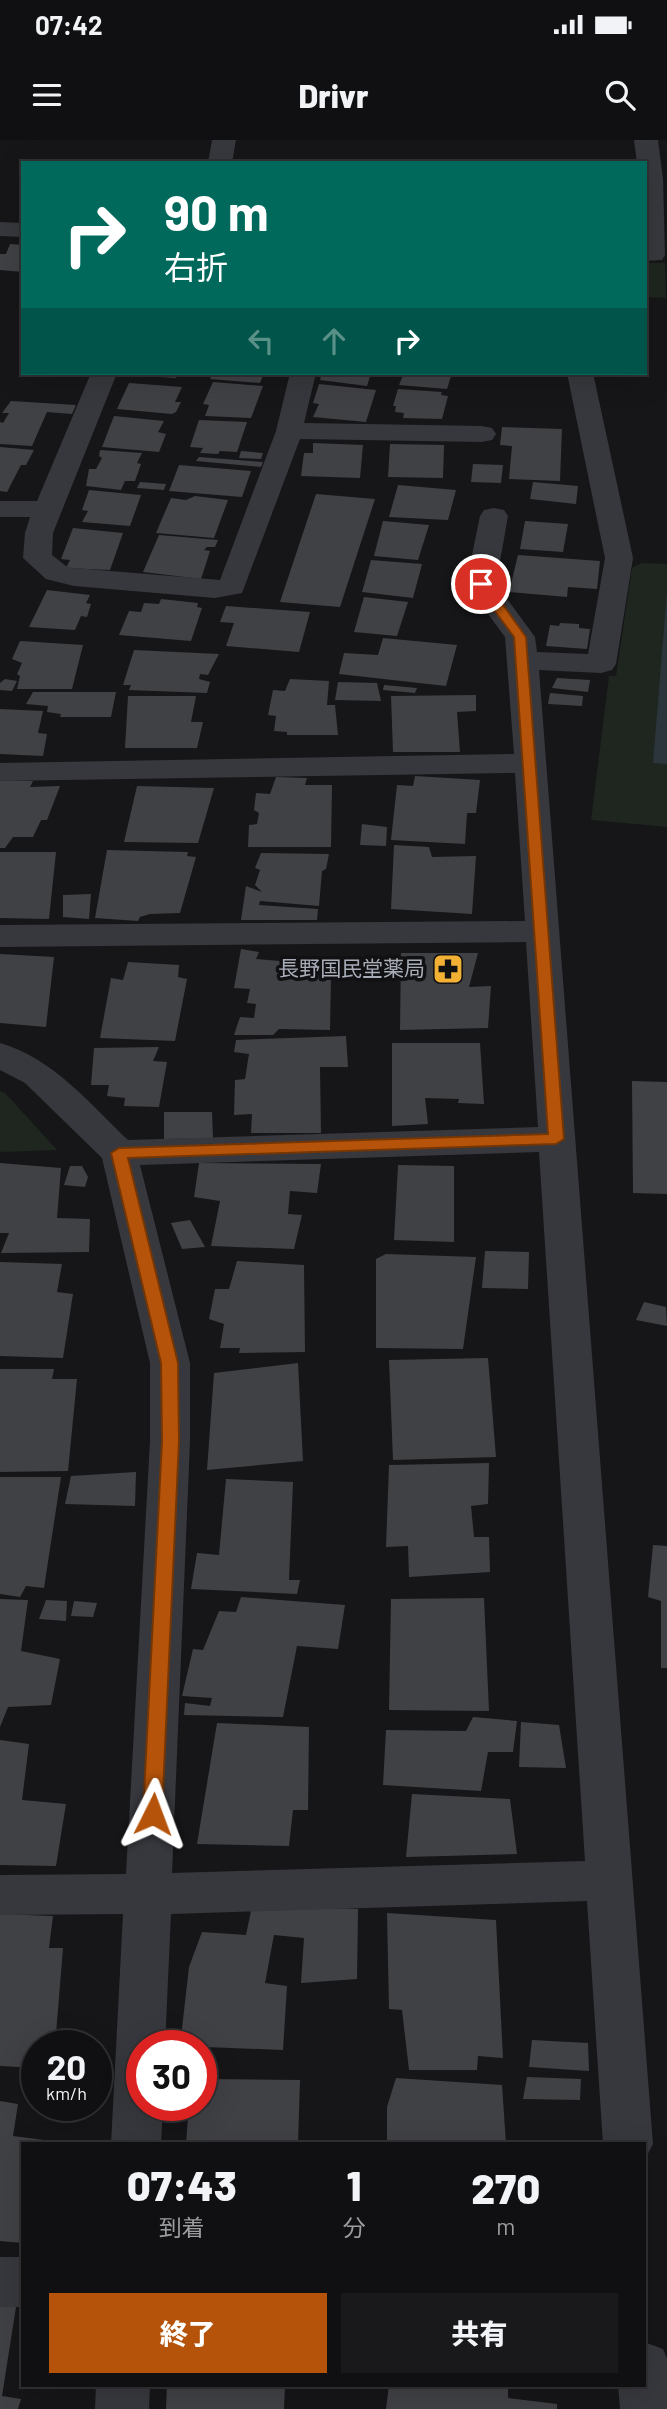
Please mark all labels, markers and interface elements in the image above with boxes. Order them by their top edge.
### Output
text: 07:42 [35,9,102,40]
icon: menu [28,76,66,114]
text: Drivr [298,76,369,114]
icon: search [601,76,639,114]
text: 90 m [164,182,269,241]
icon: right [49,189,140,280]
text: 右折 [164,247,228,285]
icon: left [242,322,280,360]
icon: ahead [315,322,353,360]
icon: right [388,322,426,360]
pin [451,554,511,614]
icon: arrive [462,565,500,603]
pharmacy icon: 長野国民堂薬局 [431,952,465,986]
place label: 長野国民堂薬局 [278,955,425,980]
position arrow [116,1777,190,1851]
speed limit sign: 30 [126,2030,217,2121]
text: 20 [47,2045,86,2087]
text: km/h [46,2082,87,2104]
text: 07:43 [127,2159,237,2209]
text: 1 [347,2159,361,2209]
text: 270 [471,2162,540,2212]
text: m [496,2212,515,2240]
text: 到着 [159,2213,205,2241]
text: 分 [343,2213,366,2241]
button: 終了 [49,2293,327,2373]
button: 共有 [341,2293,618,2373]

